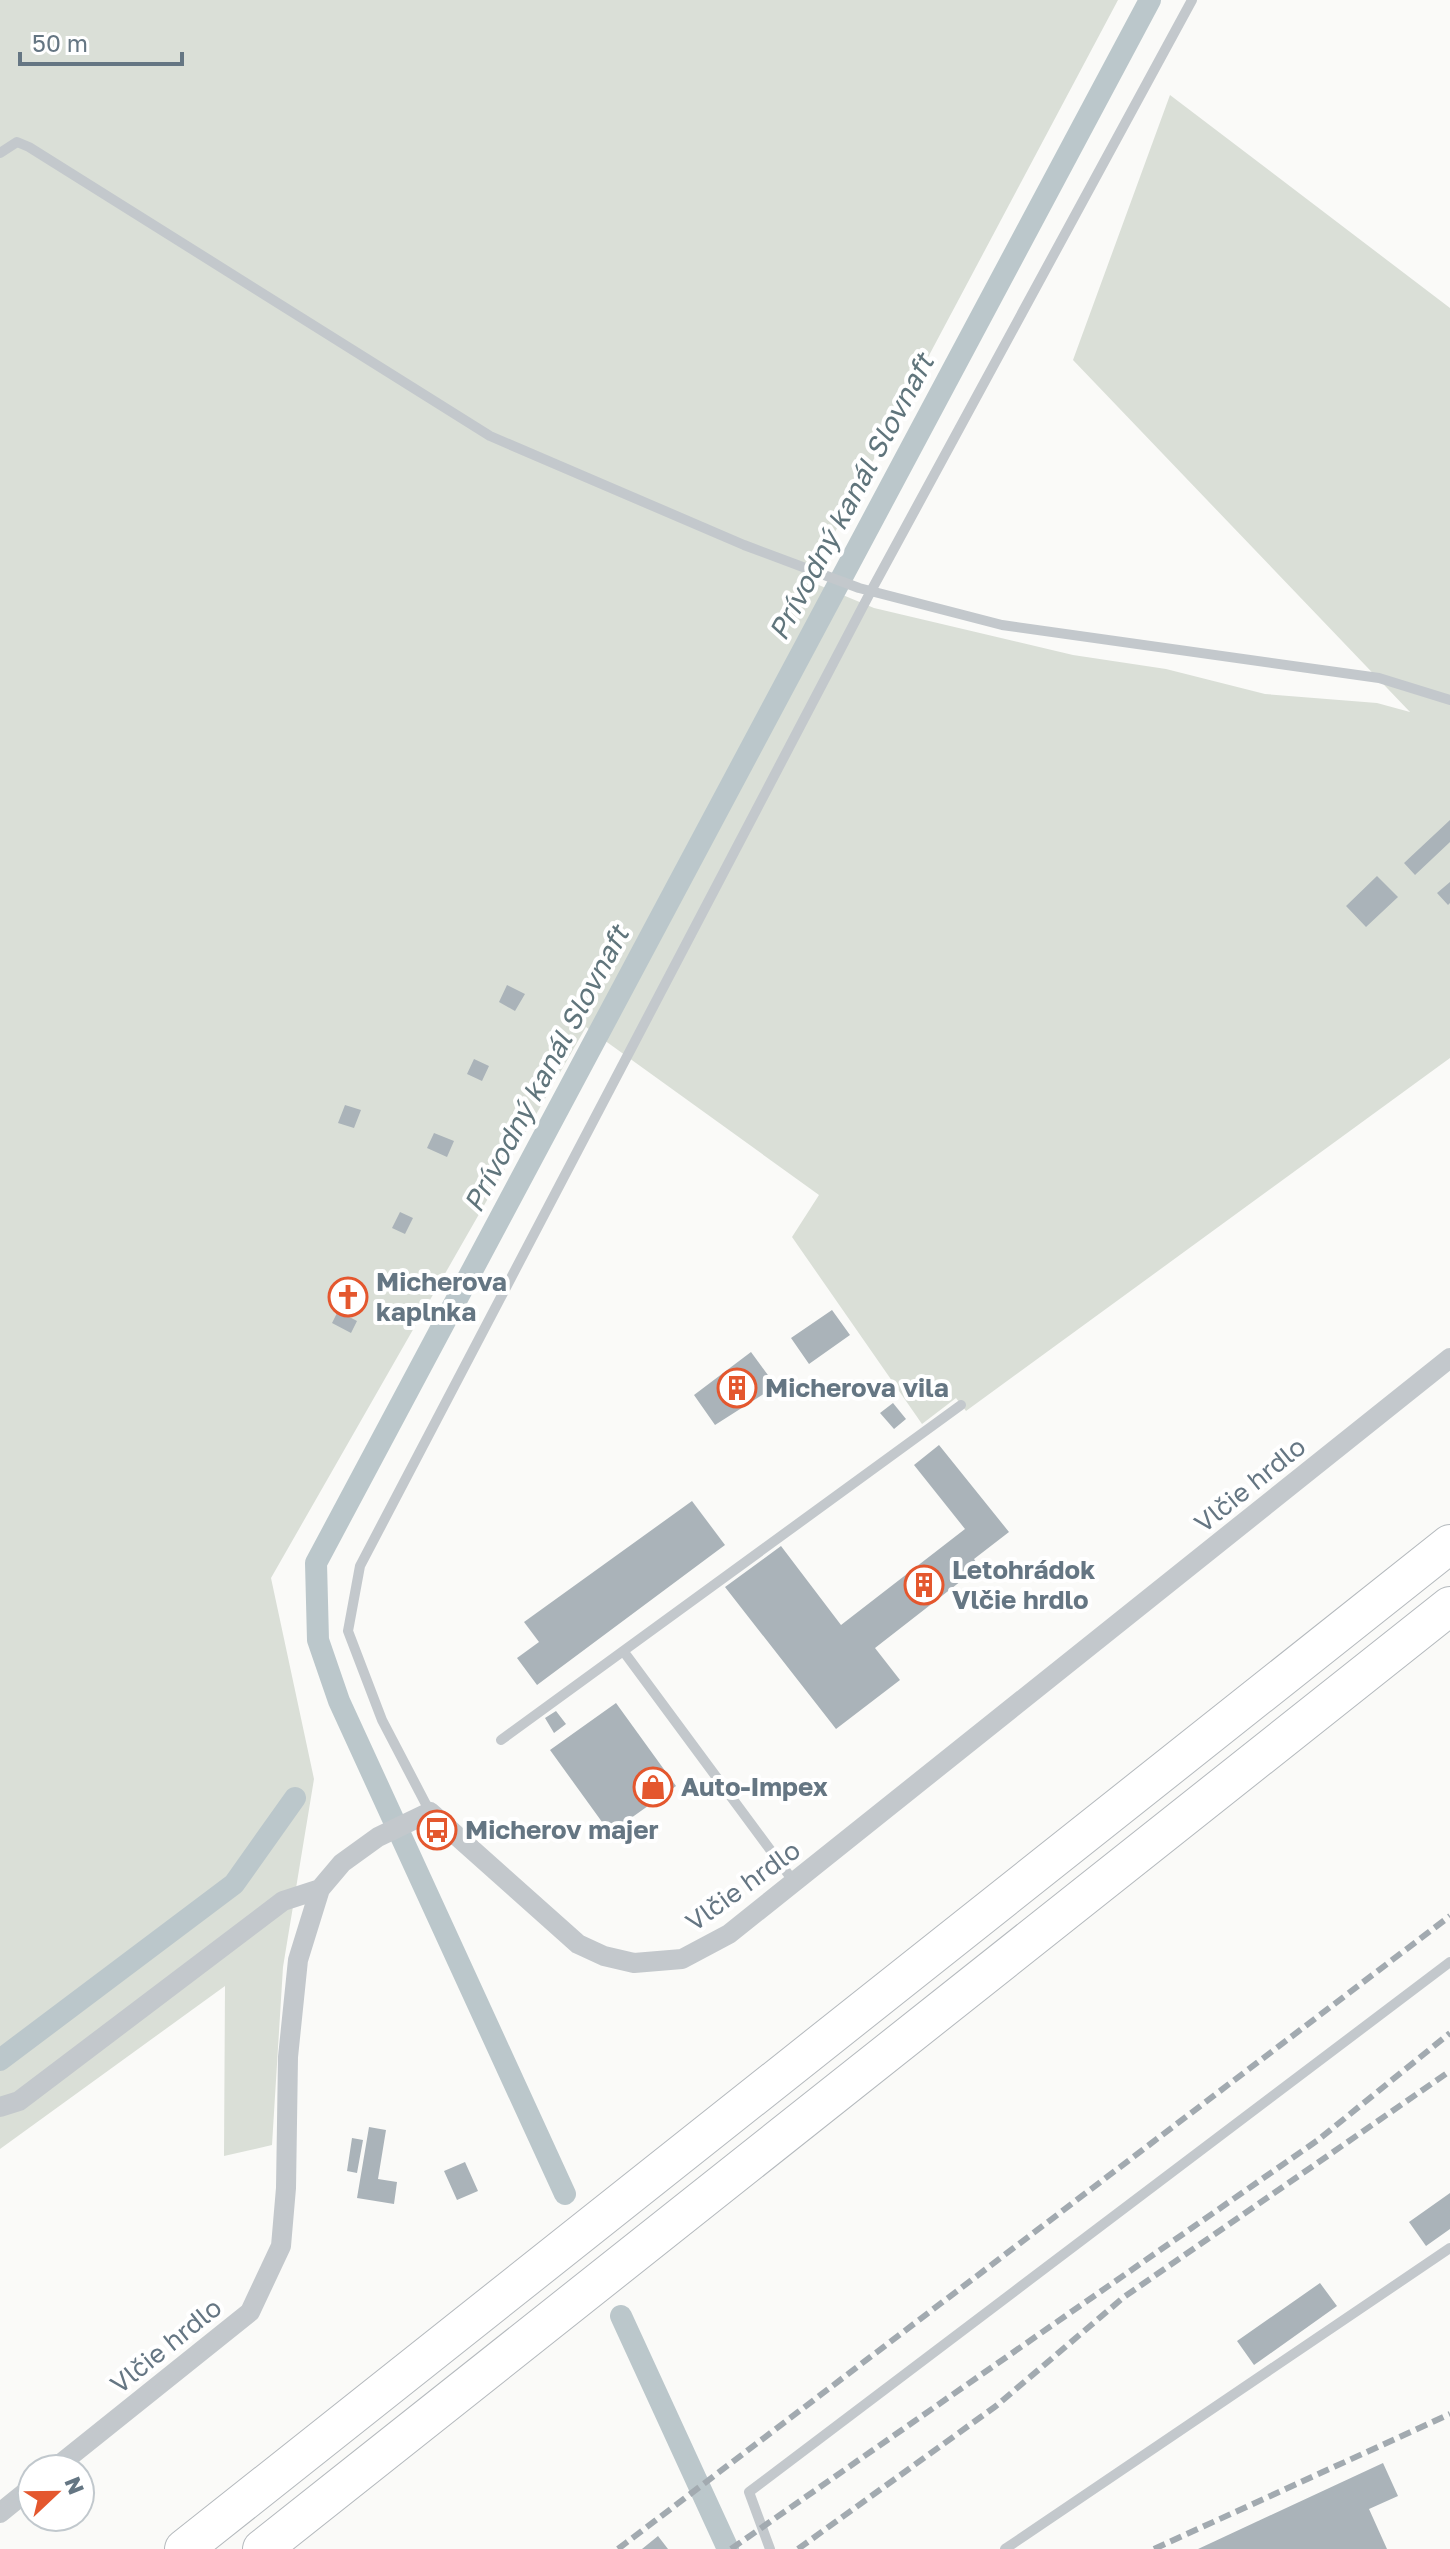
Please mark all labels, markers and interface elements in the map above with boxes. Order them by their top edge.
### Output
scale bar [20,16,182,66]
text: 50 m [32,28,88,57]
water label: Prívodný kanál Slovnaft [761,346,941,645]
water label: Prívodný kanál Slovnaft [456,918,636,1217]
place label: Micherova kaplnka [376,1266,507,1327]
church icon: Micherova kaplnka [327,1276,369,1318]
building icon: Micherova vila [716,1367,758,1409]
place label: Micherova vila [765,1372,949,1403]
street label: Vlčie hrdlo [1188,1430,1311,1539]
place label: Letohrádok Vlčie hrdlo [952,1554,1095,1615]
building icon: Letohrádok Vlčie hrdlo [903,1564,945,1606]
shop icon: Auto-Impex [632,1766,674,1808]
place label: Auto-Impex [681,1771,828,1802]
bus stop icon: Micherov majer [416,1809,458,1851]
place label: Micherov majer [465,1814,659,1845]
street label: Vlčie hrdlo [680,1834,806,1937]
street label: Vlčie hrdlo [104,2291,227,2400]
north arrow [16,2453,96,2533]
text: N [59,2473,91,2498]

